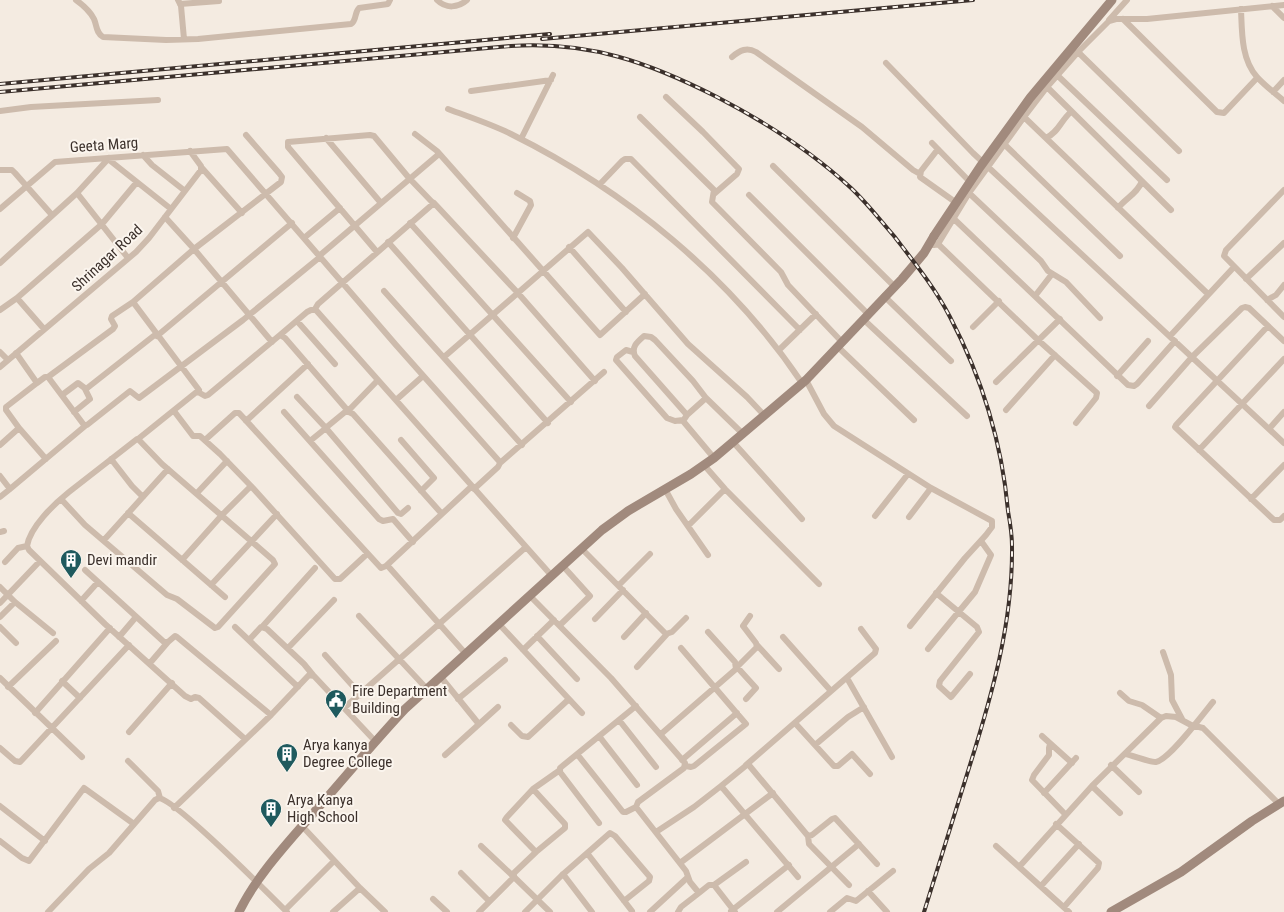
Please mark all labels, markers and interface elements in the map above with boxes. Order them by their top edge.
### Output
street label: Geeta Marg [69,134,139,156]
street label: Shrinagar Road [68,221,146,295]
building icon: Devi mandir [59,548,83,579]
place label: Devi mandir [87,551,157,569]
place label: Fire Department Building [352,682,447,717]
public building icon: Fire Department Building [324,688,348,719]
place label: Arya kanya Degree College [303,736,392,771]
building icon: Arya kanya Degree College [275,742,299,773]
place label: Arya Kanya High School [287,791,358,826]
building icon: Arya Kanya High School [259,797,283,828]

